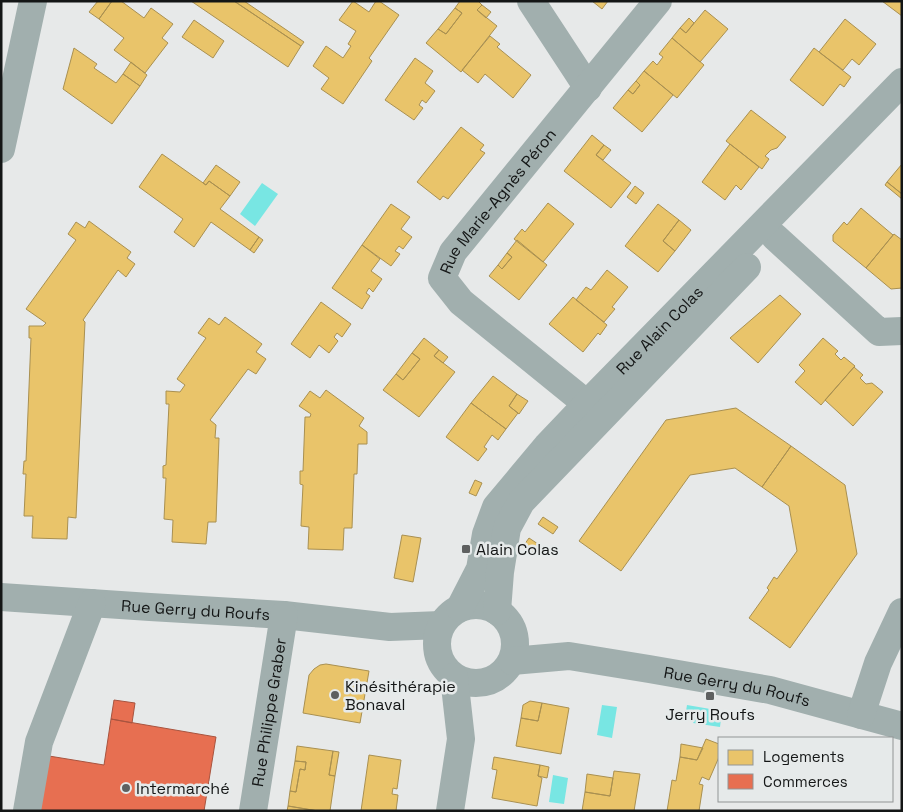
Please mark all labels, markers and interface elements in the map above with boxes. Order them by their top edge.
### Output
street label: Rue Marie-Agnès Péron [435,124,561,277]
street label: Rue Alain Colas [612,282,708,379]
place label: Alain Colas [476,539,559,560]
marker: Alain Colas [460,543,472,555]
street label: Rue Gerry du Roufs [120,595,271,625]
street label: Rue Philippe Graber [247,636,291,788]
street label: Rue Gerry du Roufs [662,662,813,712]
place label: Kinésithérapie Bonaval [345,676,456,715]
marker: Kinésithérapie Bonaval [329,689,341,701]
marker: Jerry Roufs [704,690,716,702]
place label: Jerry Roufs [665,704,755,725]
legend [718,737,893,802]
text: Logements [763,747,845,766]
text: Commerces [763,772,848,791]
place label: Intermarché [136,778,230,799]
marker: Intermarché [120,782,132,794]

